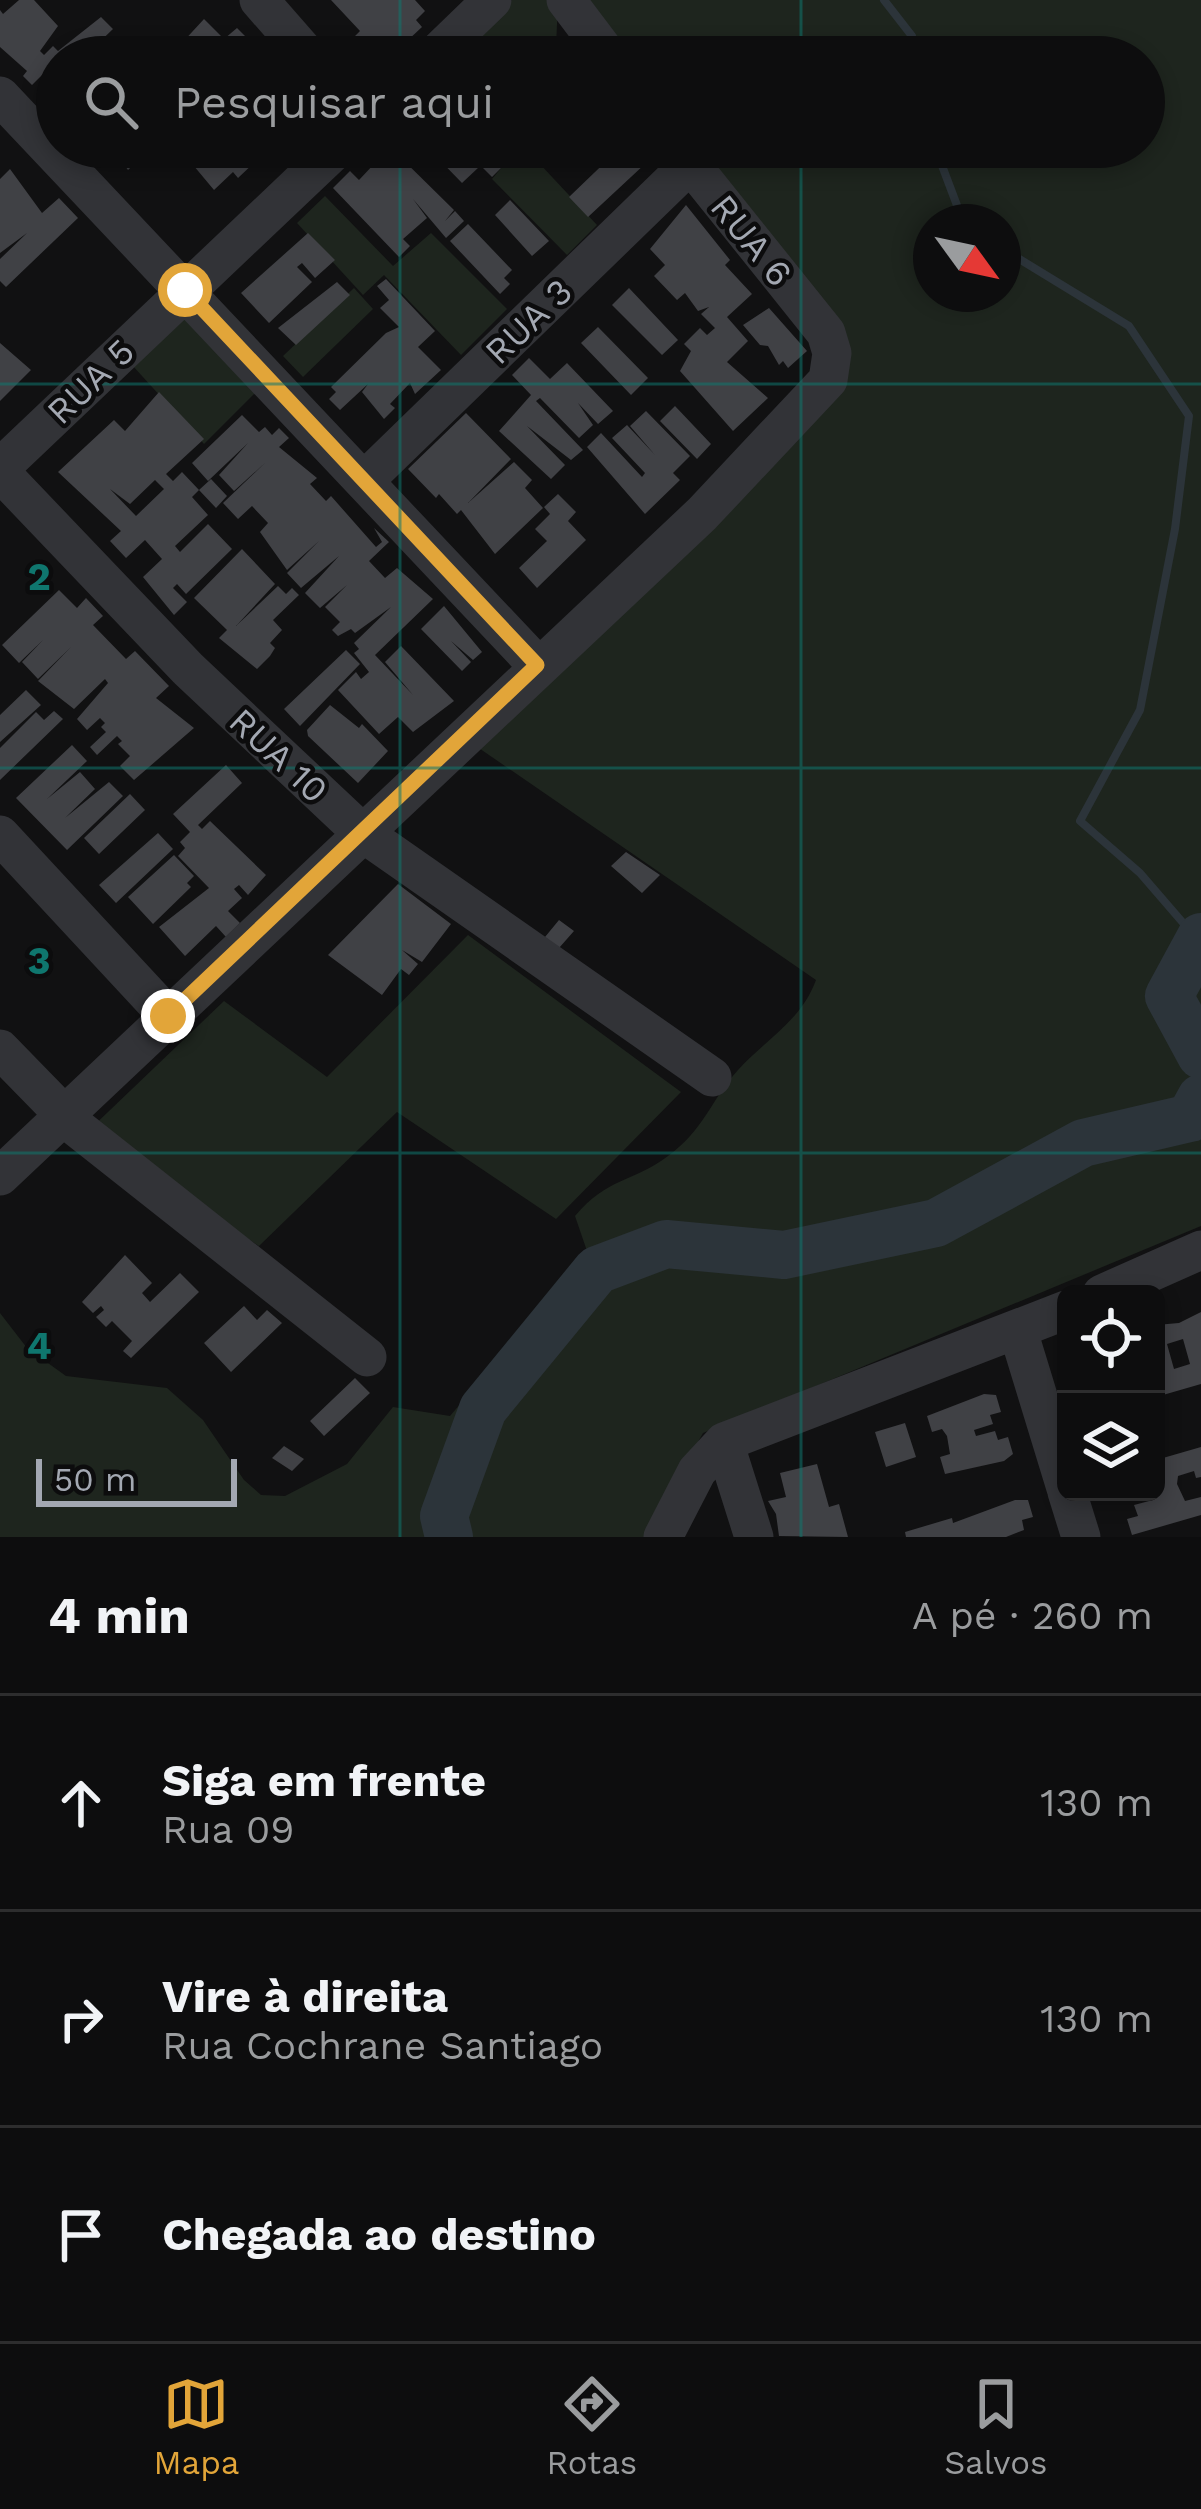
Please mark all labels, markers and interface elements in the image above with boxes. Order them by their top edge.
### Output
search box [36,36,1165,168]
icon: search [78,69,144,135]
text: Pesquisar aqui [174,76,494,129]
street label: RUA 6 [702,187,801,295]
north arrow [913,204,1021,312]
route start [158,263,212,317]
street label: RUA 3 [477,270,581,373]
street label: RUA 5 [39,330,143,433]
text: 2 [27,554,51,599]
street label: RUA 10 [221,700,336,812]
text: 3 [27,938,51,983]
route end [141,989,195,1043]
map controls [1057,1285,1165,1501]
button: locate [1057,1285,1165,1393]
text: 4 [26,1323,52,1368]
button: layers [1057,1393,1165,1501]
scale bar [36,1453,237,1506]
text: 50 m [54,1460,136,1499]
text: 4 min [48,1586,190,1645]
text: A pé · 260 m [912,1593,1153,1638]
text: Siga em frente [162,1754,486,1807]
icon: ahead [48,1770,114,1836]
text: 130 m [1040,1780,1153,1825]
text: Rua 09 [162,1807,294,1852]
text: Vire à direita [162,1970,448,2023]
icon: right [48,1986,114,2052]
text: 130 m [1040,1996,1153,2041]
text: Rua Cochrane Santiago [162,2023,603,2068]
icon: arrive [48,2202,114,2268]
text: Chegada ao destino [162,2208,596,2261]
tab: Mapa [153,2371,240,2482]
tab: Rotas [546,2371,637,2482]
tab: Salvos [944,2371,1048,2482]

